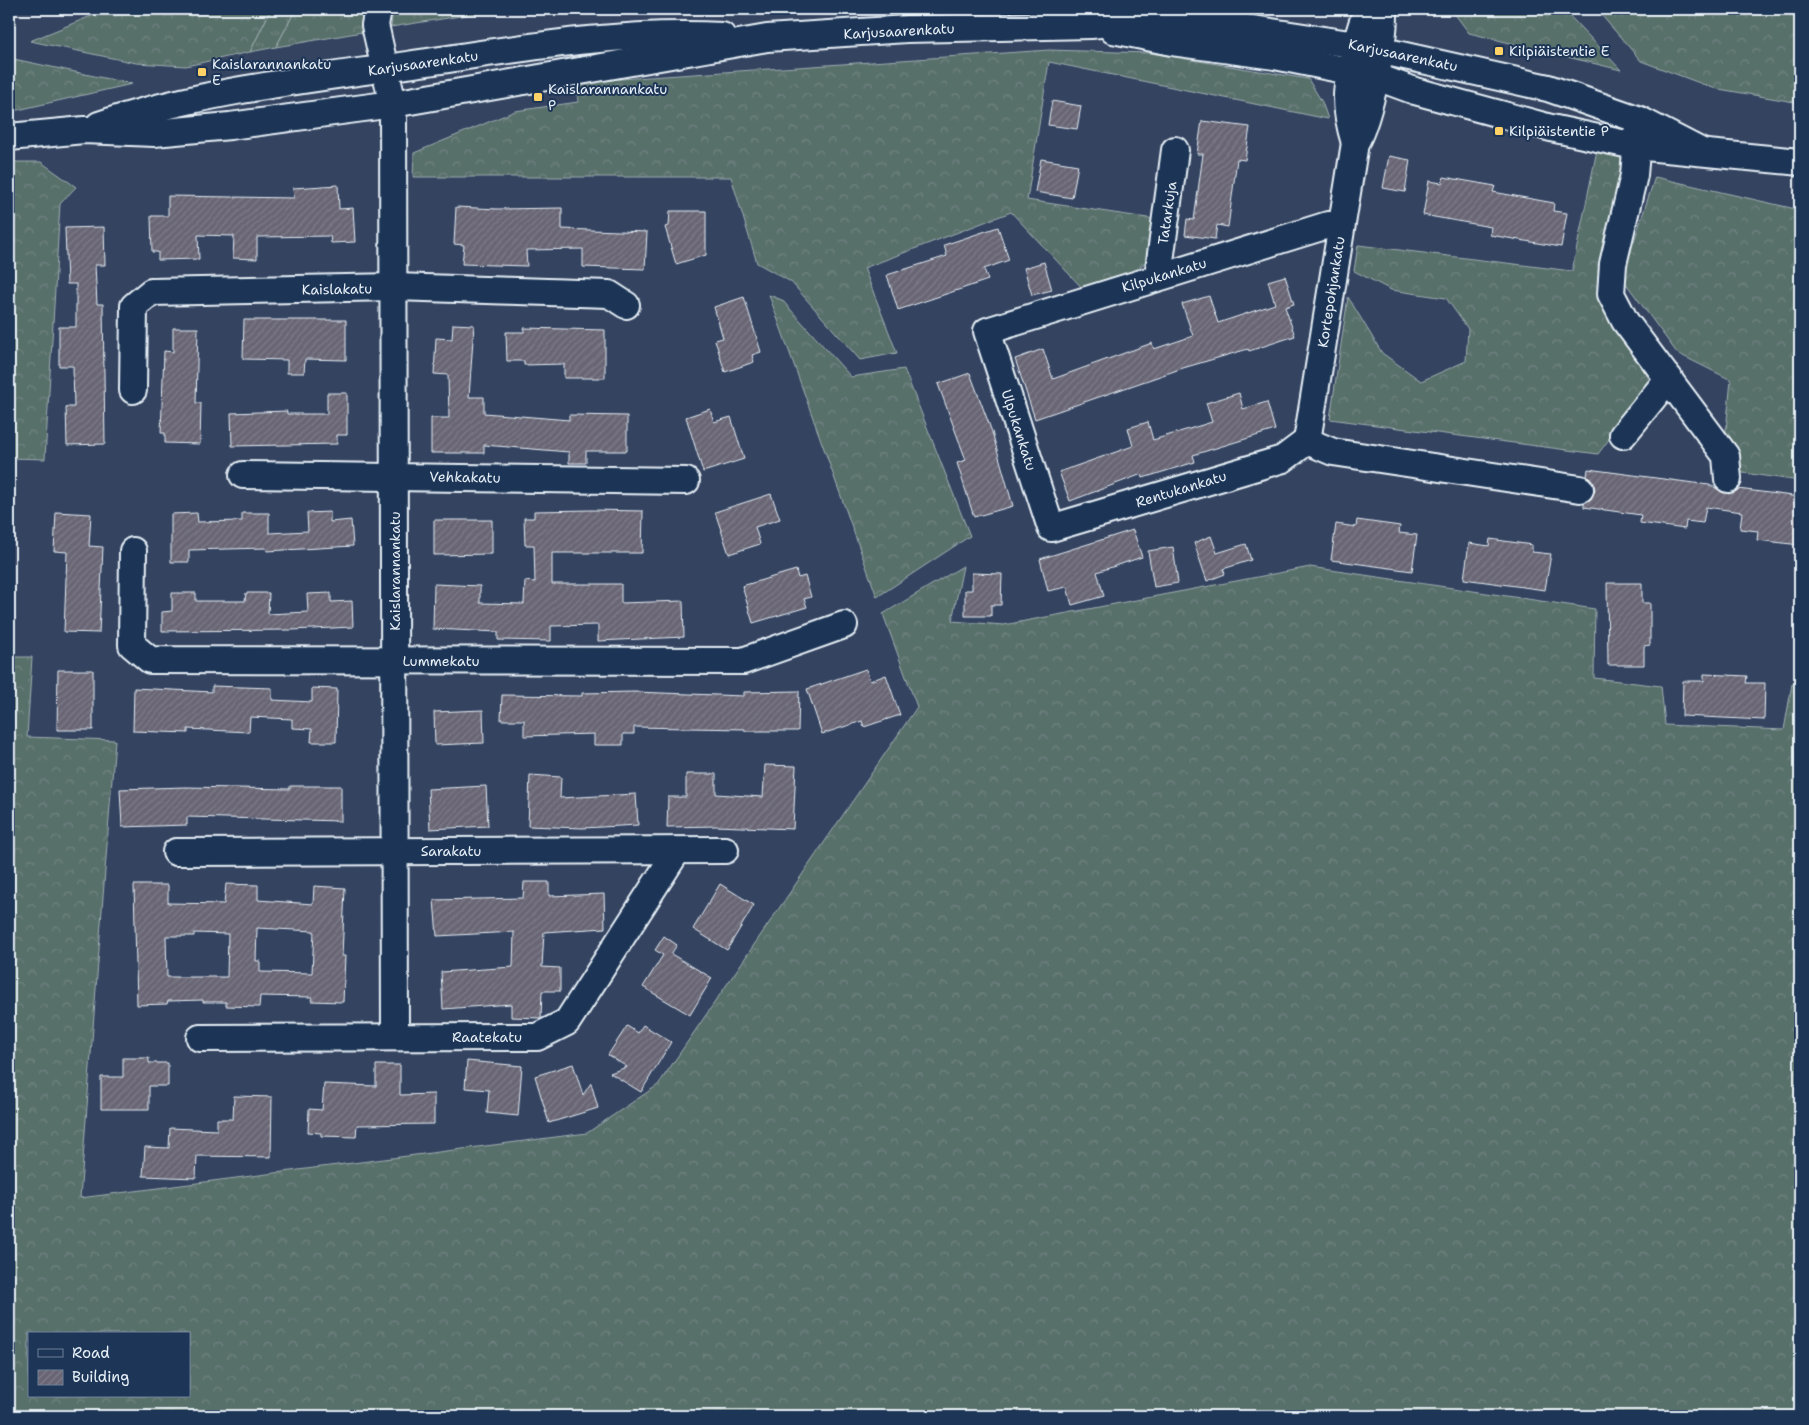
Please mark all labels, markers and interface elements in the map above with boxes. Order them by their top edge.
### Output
street label: Karjusaarenkatu [843,19,955,43]
street label: Karjusaarenkatu [1347,35,1459,75]
place label: Kilpiäistentie E [1509,42,1610,60]
marker: Kilpiäistentie E [1493,45,1505,57]
street label: Karjusaarenkatu [367,46,479,80]
place label: Kaislarannankatu E [212,55,331,89]
marker: Kaislarannankatu E [196,66,208,78]
place label: Kaislarannankatu P [548,80,667,114]
marker: Kaislarannankatu P [532,91,544,103]
place label: Kilpiäistentie P [1509,122,1609,140]
marker: Kilpiäistentie P [1493,125,1505,137]
street label: Tatarkuja [1154,180,1180,246]
street label: Kortepohjankatu [1313,235,1349,349]
street label: Kilpukankatu [1119,254,1209,296]
street label: Kaislakatu [302,279,372,299]
street label: Ulpukankatu [997,387,1041,473]
street label: Vehkakatu [429,467,501,487]
street label: Rentukankatu [1133,467,1229,511]
street label: Kaislarannankatu [386,511,404,631]
street label: Lummekatu [402,652,480,670]
street label: Sarakatu [421,842,481,860]
street label: Raatekatu [452,1028,522,1046]
legend [28,1332,190,1398]
text: Road [72,1343,110,1363]
text: Building [72,1367,129,1387]

